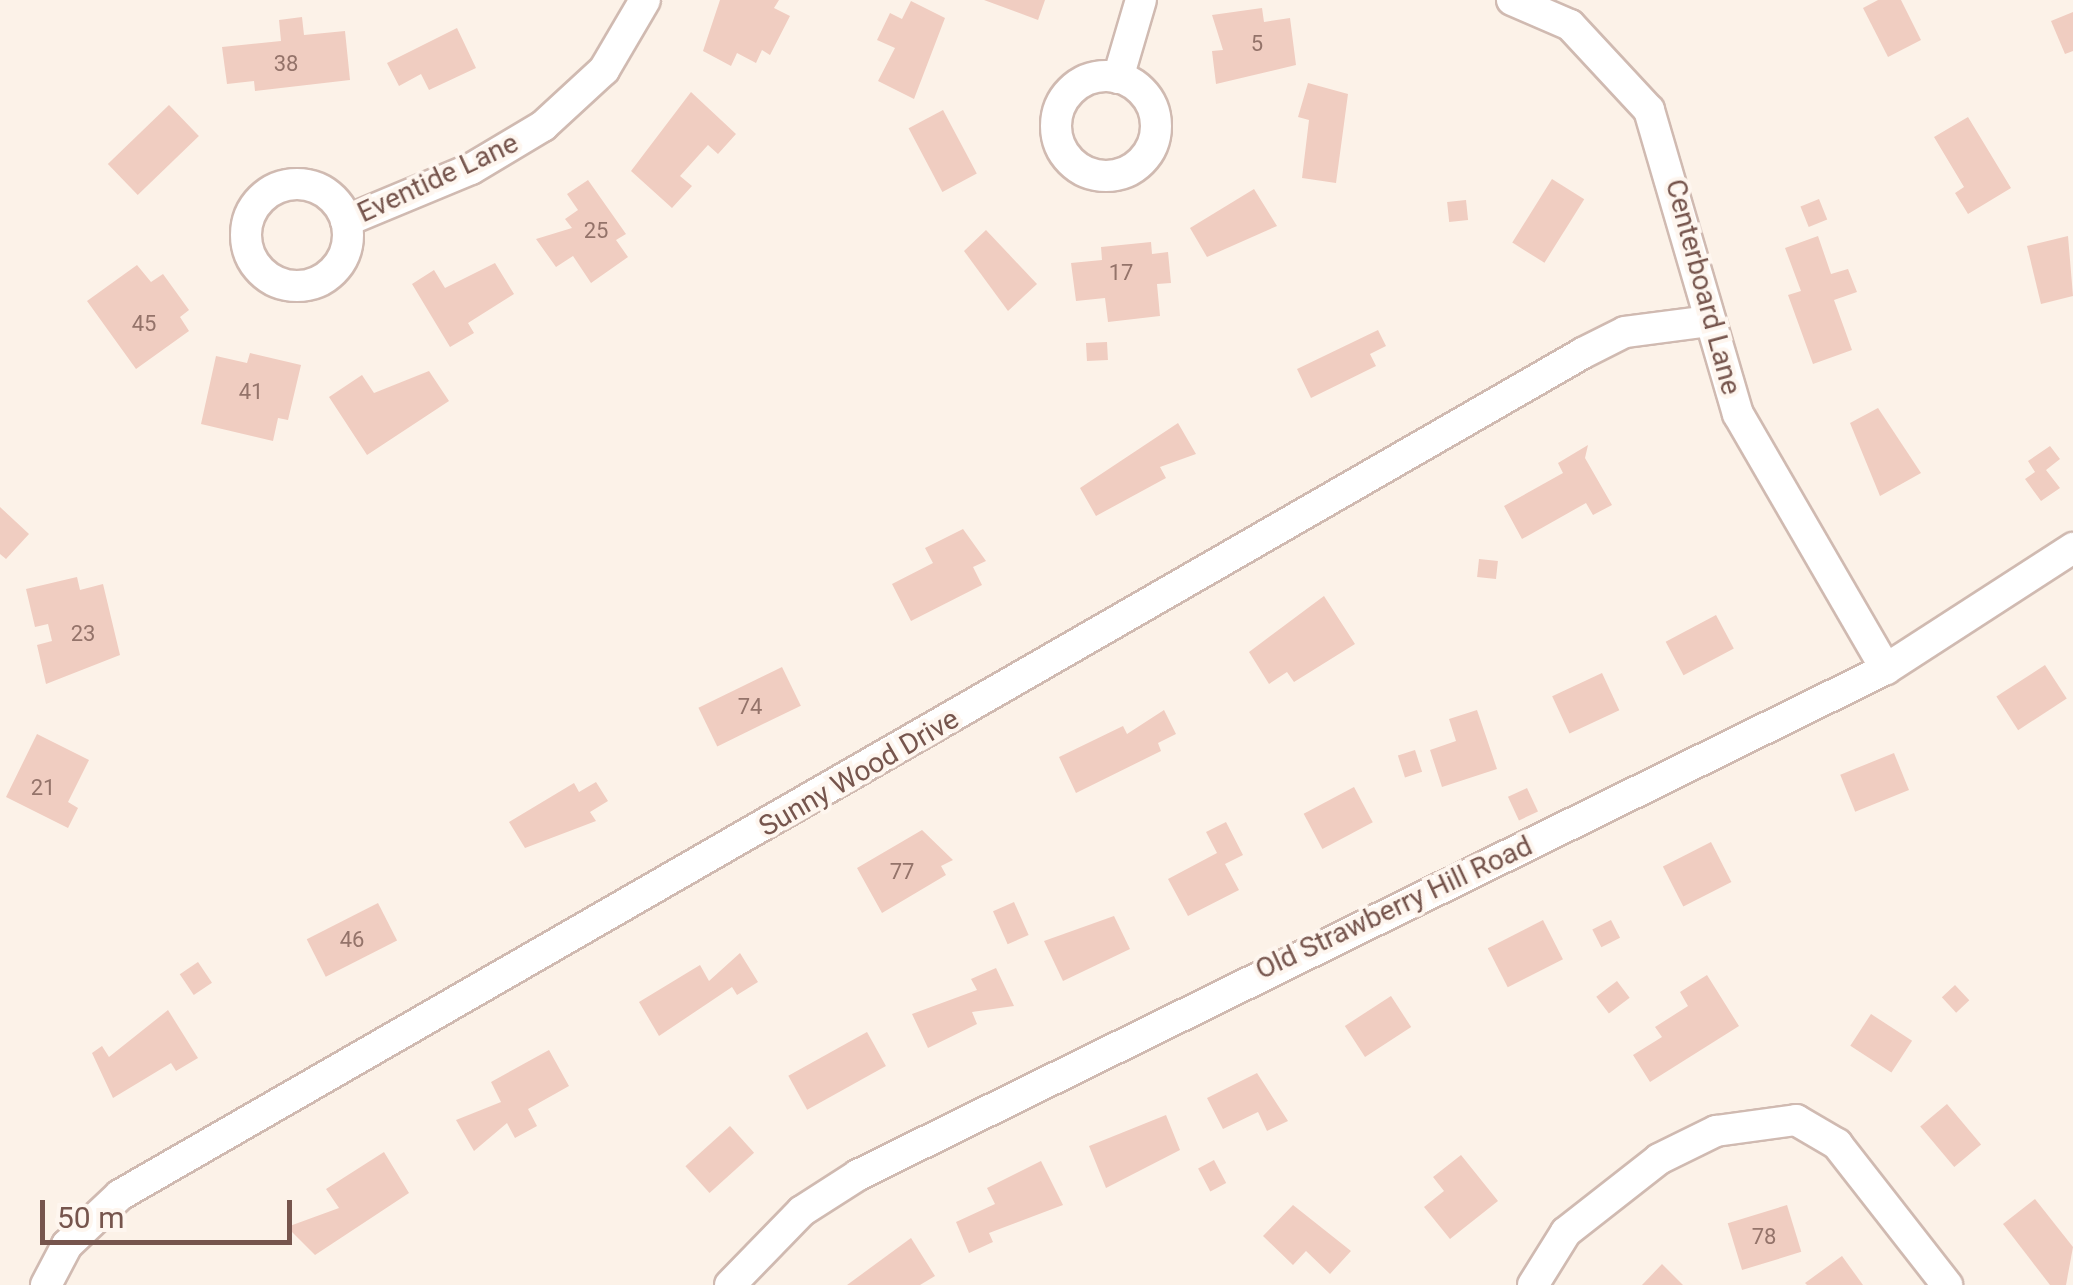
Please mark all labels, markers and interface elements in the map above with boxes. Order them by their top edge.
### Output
house number: 5 [1251,31,1263,57]
house number: 38 [274,51,298,77]
street label: Eventide Lane [352,126,524,230]
street label: Centerboard Lane [1658,176,1748,398]
house number: 25 [584,218,608,244]
house number: 17 [1109,260,1133,286]
house number: 45 [132,311,156,337]
house number: 41 [239,379,263,405]
house number: 23 [71,621,95,647]
house number: 74 [738,694,762,720]
street label: Sunny Wood Drive [753,702,965,844]
house number: 21 [31,775,55,801]
street label: Old Strawberry Hill Road [1250,829,1538,987]
house number: 77 [890,859,914,885]
house number: 46 [340,927,364,953]
scale bar [45,1180,298,1242]
text: 50 m [57,1200,124,1235]
house number: 78 [1752,1224,1776,1250]

